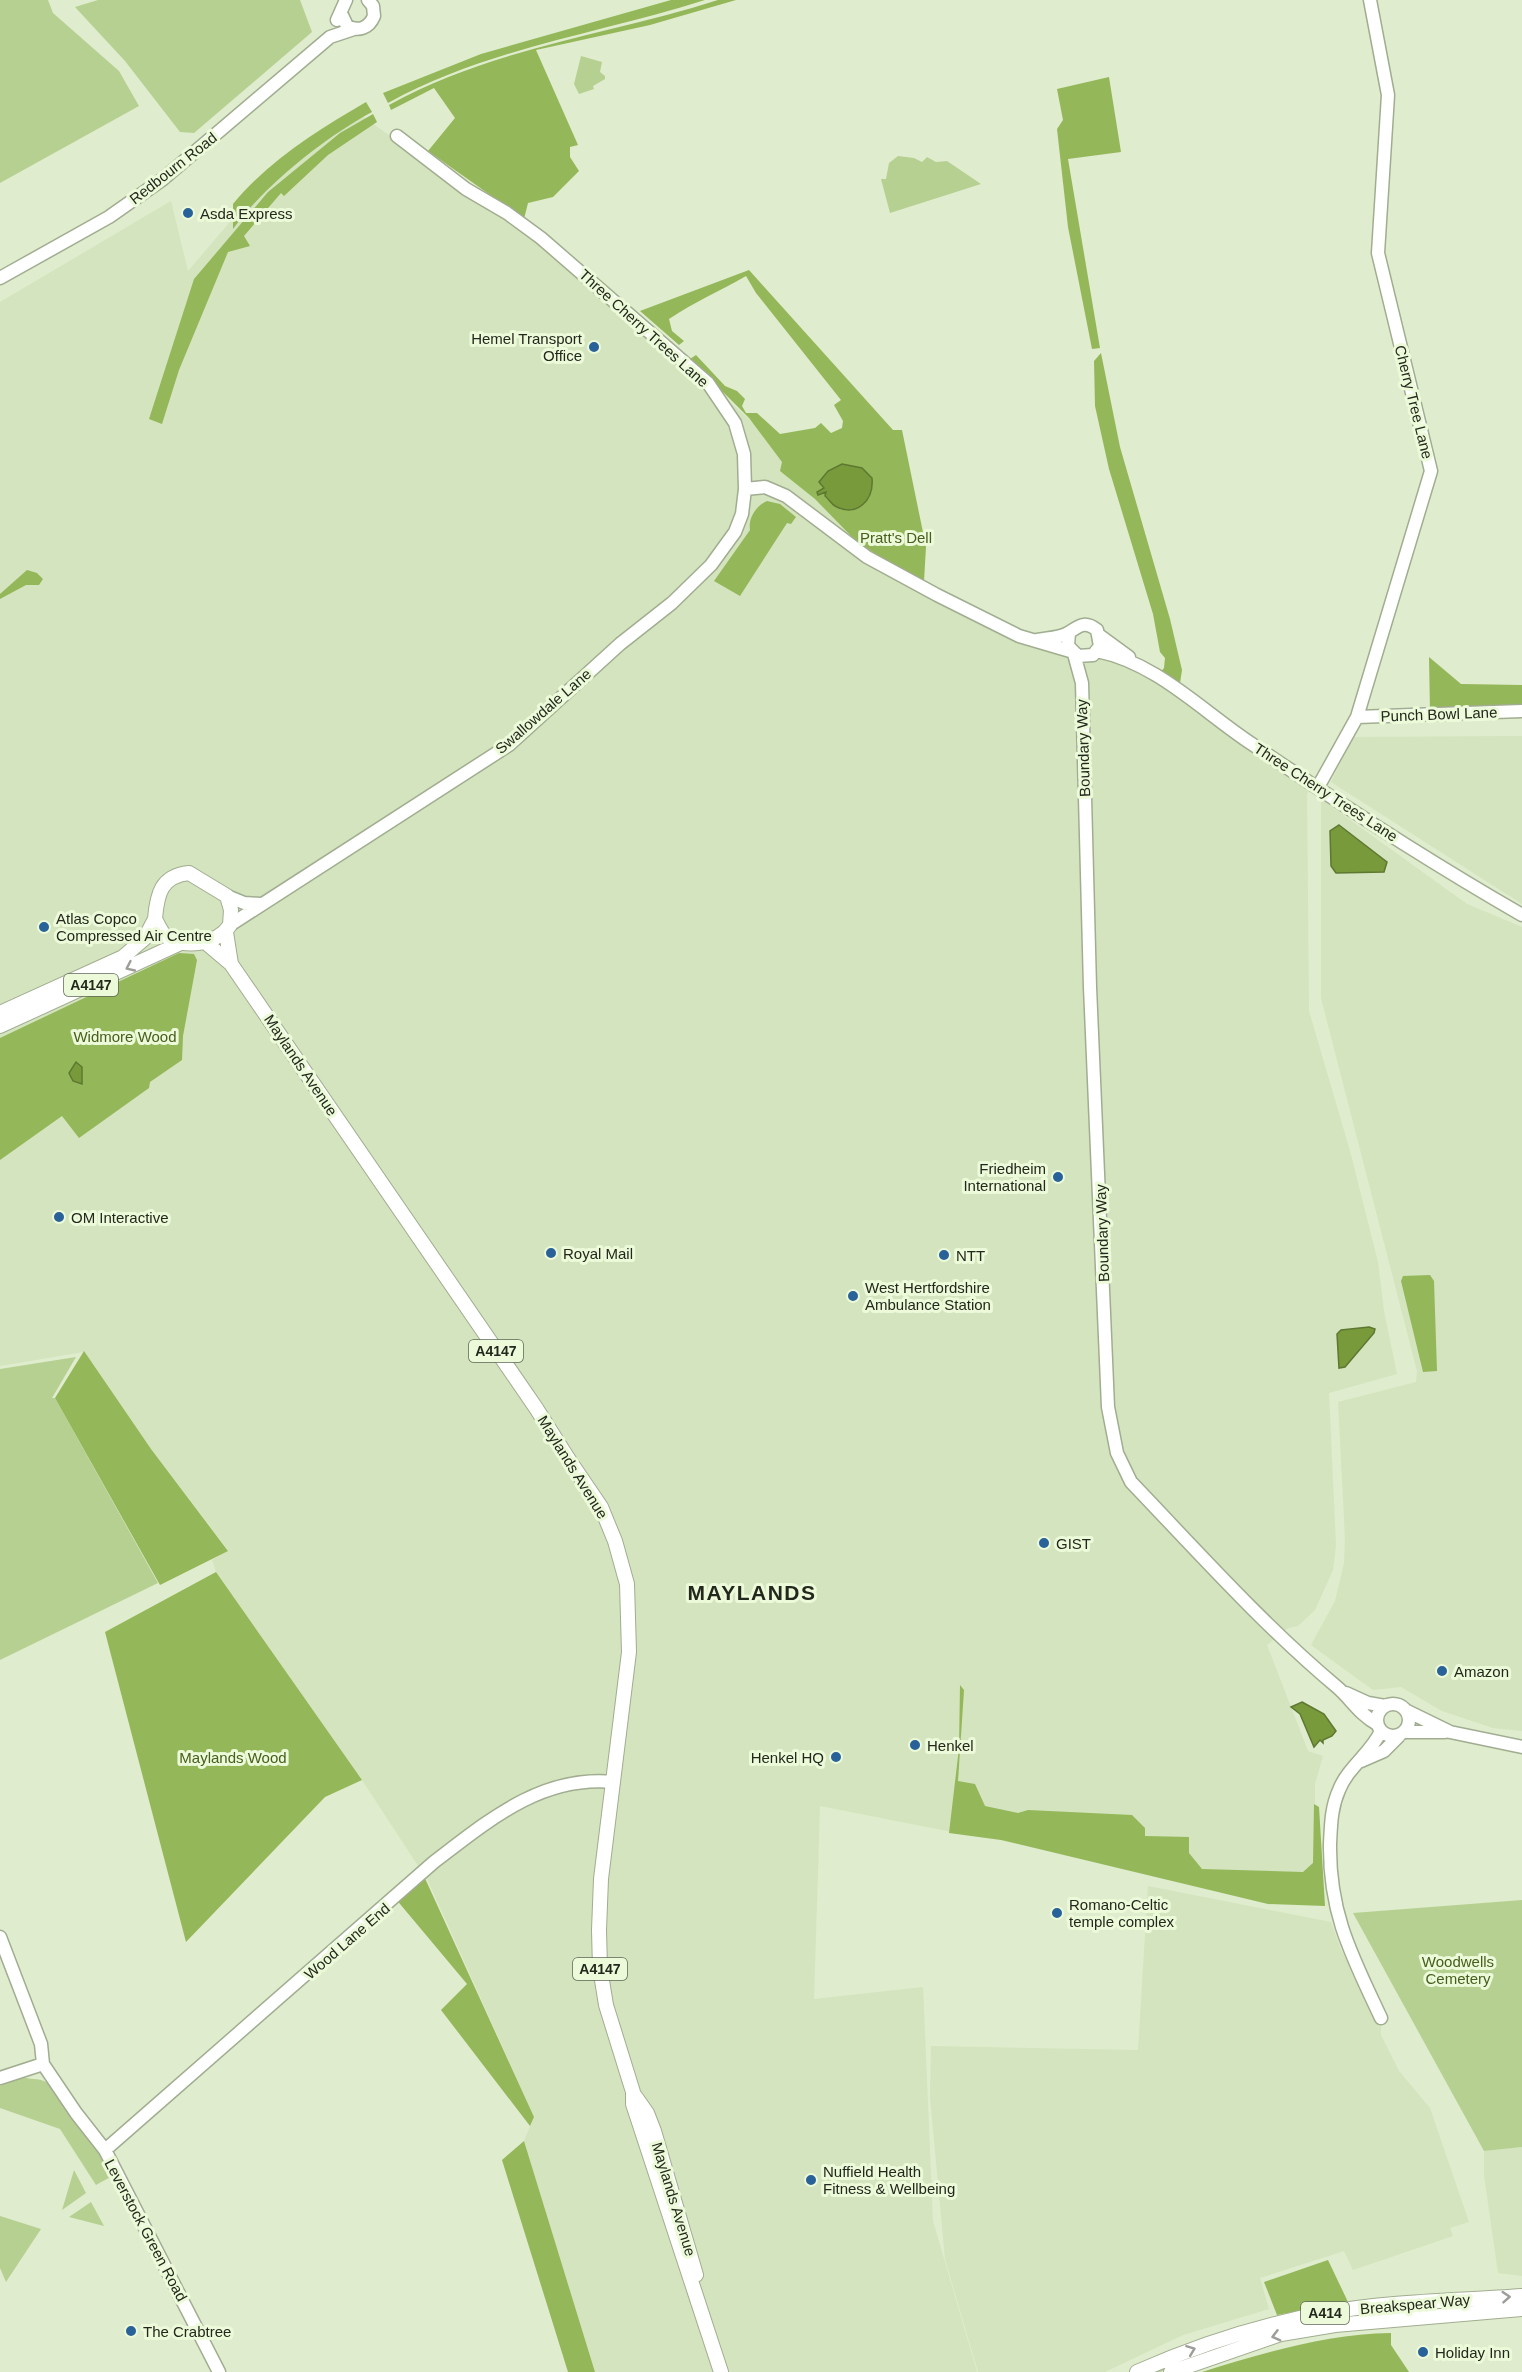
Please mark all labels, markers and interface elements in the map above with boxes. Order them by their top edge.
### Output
street label: Redbourn Road [126,129,220,207]
place label: Asda Express [200,205,293,222]
marker: Asda Express [181,206,195,220]
street label: Three Cherry Trees Lane [576,266,712,390]
place label: Hemel Transport Office [471,330,583,364]
marker: Hemel Transport Office [587,340,601,354]
street label: Cherry Tree Lane [1392,343,1436,461]
park label: Pratt's Dell [860,529,932,546]
street label: Swallowdale Lane [492,665,594,757]
street label: Boundary Way [1073,698,1093,797]
street label: Punch Bowl Lane [1380,703,1498,725]
street label: Three Cherry Trees Lane [1251,739,1401,845]
place label: Atlas Copco Compressed Air Centre [56,910,212,944]
marker: Atlas Copco Compressed Air Centre [37,920,51,934]
one-way arrow [125,960,136,972]
road number: A4147 [64,974,118,996]
street label: Maylands Avenue [261,1011,341,1119]
park label: Widmore Wood [73,1028,177,1045]
place label: Friedheim International [963,1160,1046,1194]
marker: Friedheim International [1051,1170,1065,1184]
street label: Boundary Way [1092,1183,1112,1282]
place label: OM Interactive [71,1209,169,1226]
marker: OM Interactive [52,1210,66,1224]
place label: Royal Mail [563,1245,633,1262]
marker: Royal Mail [544,1246,558,1260]
place label: NTT [956,1247,985,1264]
marker: NTT [937,1248,951,1262]
place label: West Hertfordshire Ambulance Station [865,1279,991,1313]
marker: West Hertfordshire Ambulance Station [846,1289,860,1303]
road number: A4147 [469,1340,523,1362]
street label: Maylands Avenue [534,1412,612,1522]
place label: GIST [1056,1535,1091,1552]
marker: GIST [1037,1536,1051,1550]
district label: MAYLANDS [687,1581,817,1604]
place label: Amazon [1454,1663,1509,1680]
marker: Amazon [1435,1664,1449,1678]
place label: Henkel [927,1737,974,1754]
marker: Henkel [908,1738,922,1752]
park label: Maylands Wood [179,1749,287,1766]
place label: Henkel HQ [751,1749,824,1766]
marker: Henkel HQ [829,1750,843,1764]
place label: Romano-Celtic temple complex [1069,1896,1175,1930]
street label: Wood Lane End [301,1899,393,1983]
marker: Romano-Celtic temple complex [1050,1906,1064,1920]
park label: Woodwells Cemetery [1422,1953,1494,1987]
road number: A4147 [573,1958,627,1980]
street label: Maylands Avenue [649,2140,699,2258]
street label: Leverstock Green Road [101,2156,191,2304]
place label: Nuffield Health Fitness & Wellbeing [823,2163,955,2197]
marker: Nuffield Health Fitness & Wellbeing [804,2173,818,2187]
street label: Breakspear Way [1359,2291,1471,2317]
one-way arrow [1502,2291,1511,2304]
road number: A414 [1301,2302,1349,2324]
place label: The Crabtree [143,2323,231,2340]
marker: The Crabtree [124,2324,138,2338]
one-way arrow [1272,2329,1282,2341]
one-way arrow [1185,2344,1196,2357]
place label: Holiday Inn [1435,2344,1510,2361]
marker: Holiday Inn [1416,2345,1430,2359]

